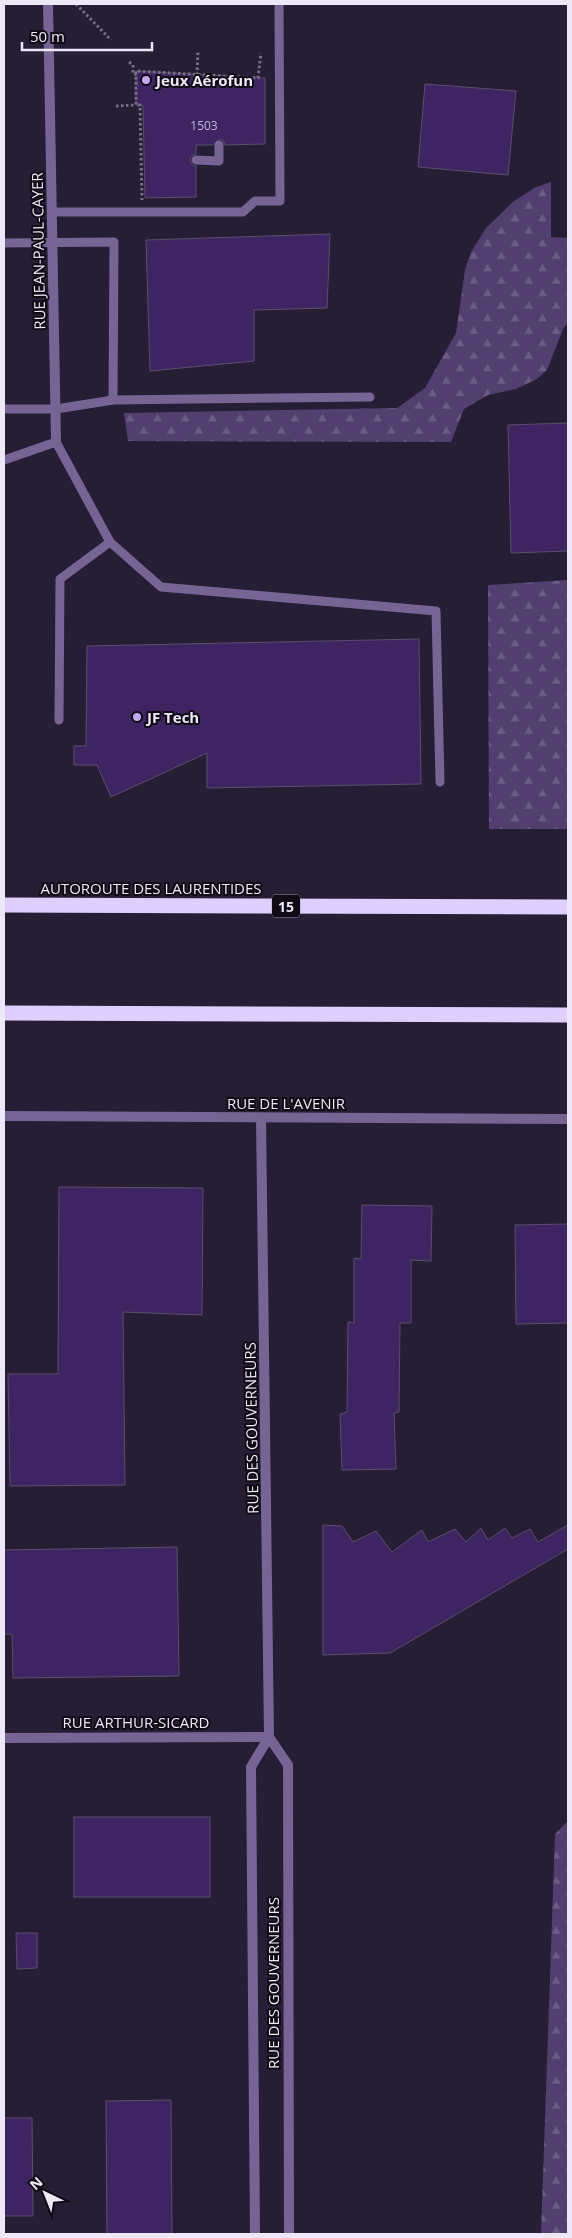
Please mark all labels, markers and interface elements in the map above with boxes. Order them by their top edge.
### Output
scale bar [22,20,152,52]
text: 50 m [30,26,65,46]
place label: Jeux Aérofun [154,70,253,90]
marker: Jeux Aérofun [140,74,152,86]
house number: 1503 [190,117,218,134]
street label: RUE JEAN-PAUL-CAYER [27,171,49,330]
place label: JF Tech [145,707,199,727]
marker: JF Tech [131,711,143,723]
street label: AUTOROUTE DES LAURENTIDES [40,878,262,898]
road number: 15 [272,894,300,918]
street label: RUE DE L'AVENIR [227,1093,346,1113]
street label: RUE DES GOUVERNEURS [240,1342,262,1514]
street label: RUE ARTHUR-SICARD [63,1712,210,1732]
street label: RUE DES GOUVERNEURS [263,1897,283,2069]
north arrow [20,2168,70,2218]
text: N [25,2172,46,2194]

